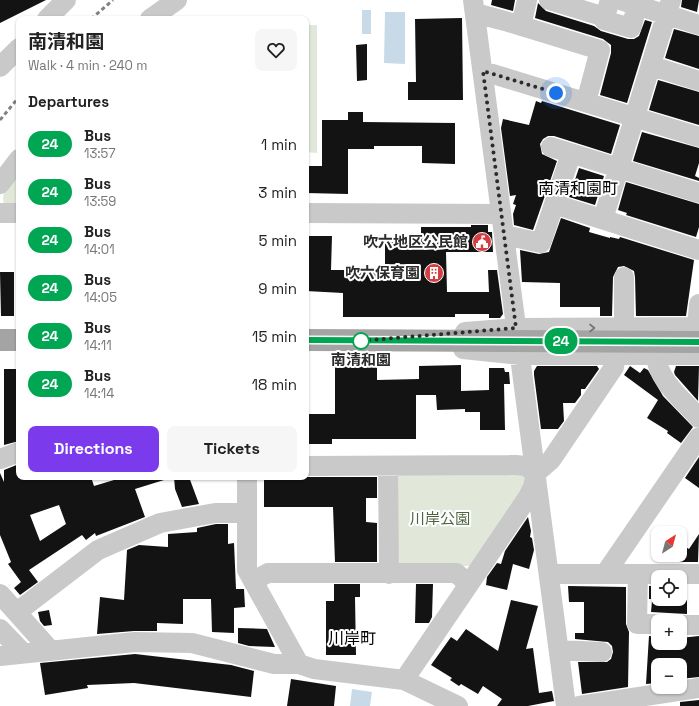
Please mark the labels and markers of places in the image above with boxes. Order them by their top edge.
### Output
public building icon: 吹六地区公民館 [471,231,493,253]
place label: 吹六地区公民館 [363,232,468,251]
building icon: 吹六保育園 [423,262,445,284]
place label: 吹六保育園 [345,263,420,282]
marker: 南清和園 [352,332,370,350]
place label: 南清和園 [331,350,391,369]

